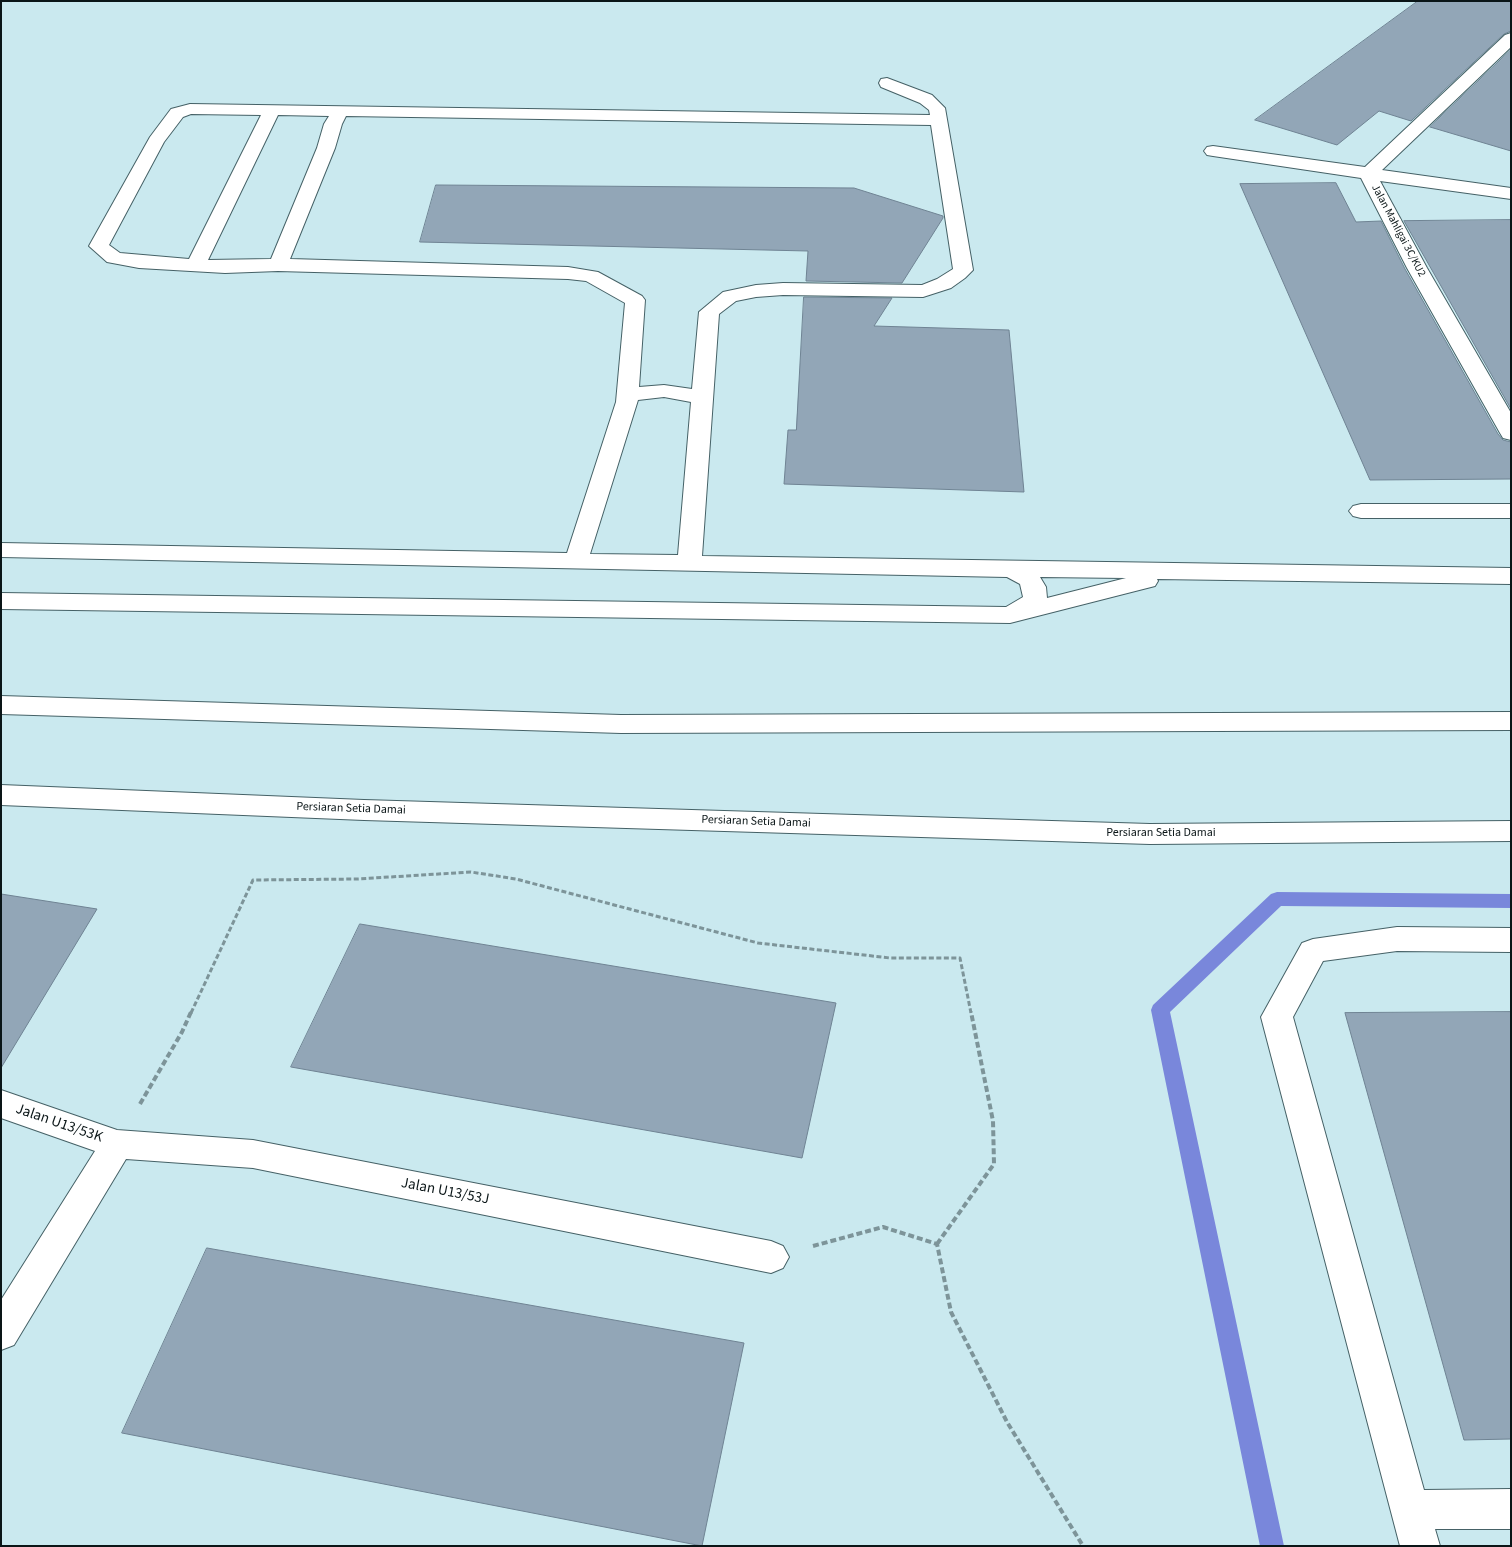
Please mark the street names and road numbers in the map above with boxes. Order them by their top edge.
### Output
street label: Jalan Mahligai 3C/KU2 [1368,183,1428,279]
street label: Persiaran Setia Damai [296,800,406,818]
street label: Persiaran Setia Damai [701,813,811,831]
street label: Persiaran Setia Damai [1106,826,1216,840]
street label: Jalan U13/53K [13,1101,105,1147]
street label: Jalan U13/53J [399,1175,491,1209]

